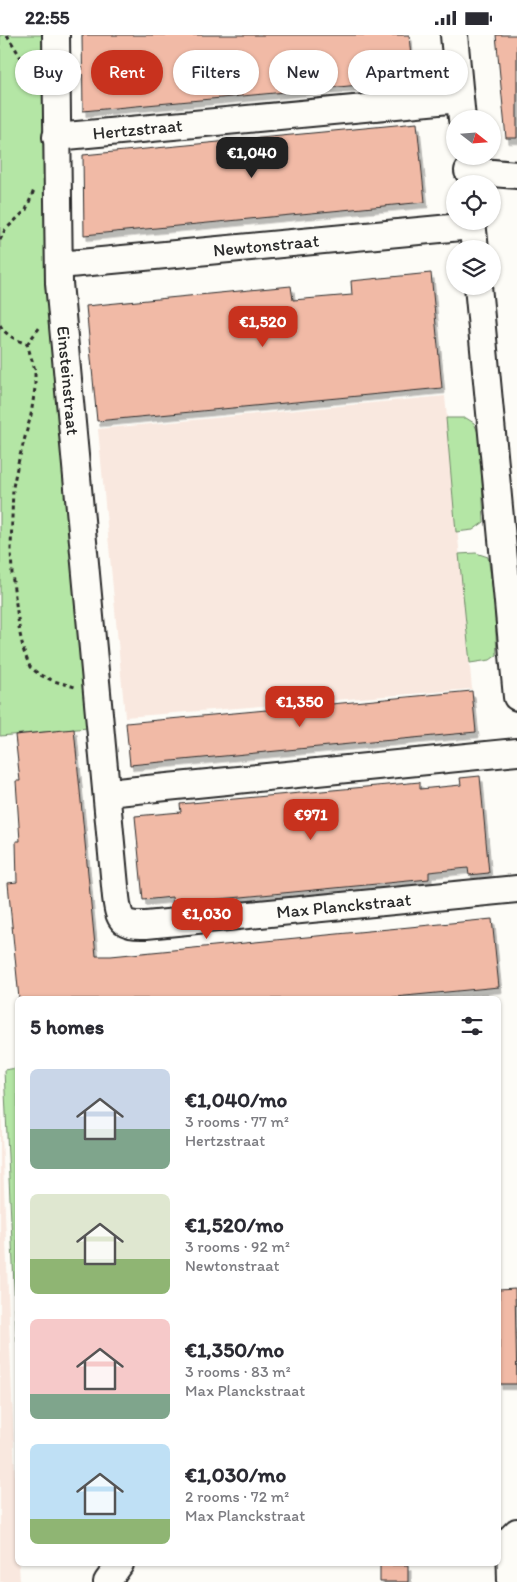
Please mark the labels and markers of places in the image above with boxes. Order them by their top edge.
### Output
pin: €1,040 [211,137,293,179]
pin: €1,520 [222,305,304,348]
pin: €1,350 [259,685,341,728]
pin: €971 [281,799,341,841]
pin: €1,030 [166,897,248,940]

